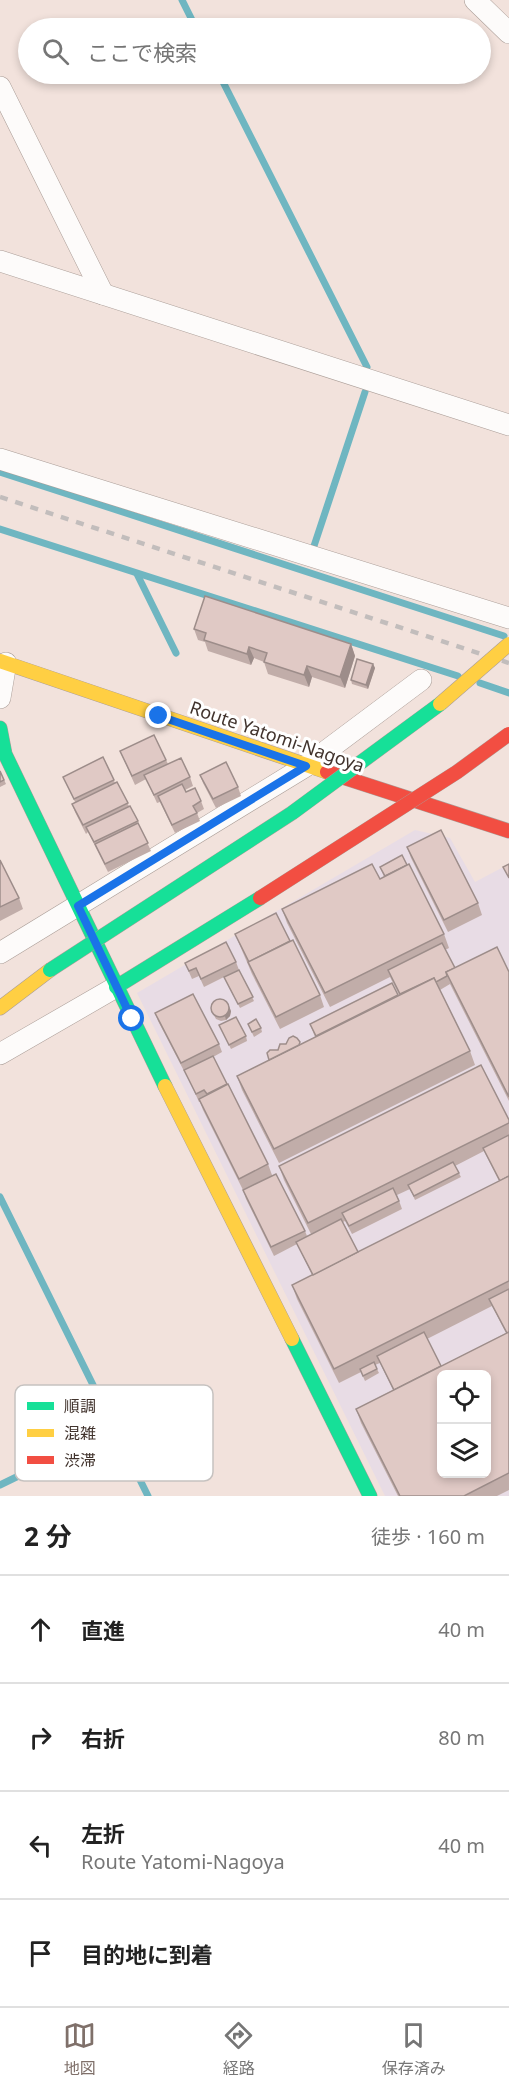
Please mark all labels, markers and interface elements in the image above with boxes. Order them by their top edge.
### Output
search box [18,18,491,84]
icon: search [39,35,72,68]
text: ここで検索 [87,37,197,67]
street label: Route Yatomi-Nagoya [187,695,368,777]
route end [145,702,171,728]
route start [118,1005,144,1031]
map controls [437,1370,491,1478]
button: locate [437,1370,491,1424]
legend [15,1385,213,1481]
text: 順調 [64,1395,96,1417]
text: 混雑 [64,1422,96,1444]
button: layers [437,1424,491,1478]
text: 渋滞 [64,1449,96,1471]
text: 2 分 [24,1518,72,1554]
text: 徒歩 · 160 m [371,1523,485,1550]
icon: ahead [24,1613,57,1646]
text: 直進 [81,1615,125,1645]
text: 40 m [438,1616,485,1643]
icon: right [24,1721,57,1754]
text: 右折 [81,1723,125,1753]
text: 80 m [438,1724,485,1751]
text: 左折 [81,1818,125,1848]
icon: left [24,1829,57,1862]
text: 40 m [438,1832,485,1859]
text: Route Yatomi-Nagoya [81,1848,285,1875]
icon: arrive [24,1937,57,1970]
text: 目的地に到着 [81,1939,213,1969]
tab: 地図 [63,2019,96,2079]
tab: 経路 [222,2019,255,2079]
tab: 保存済み [382,2019,446,2079]

